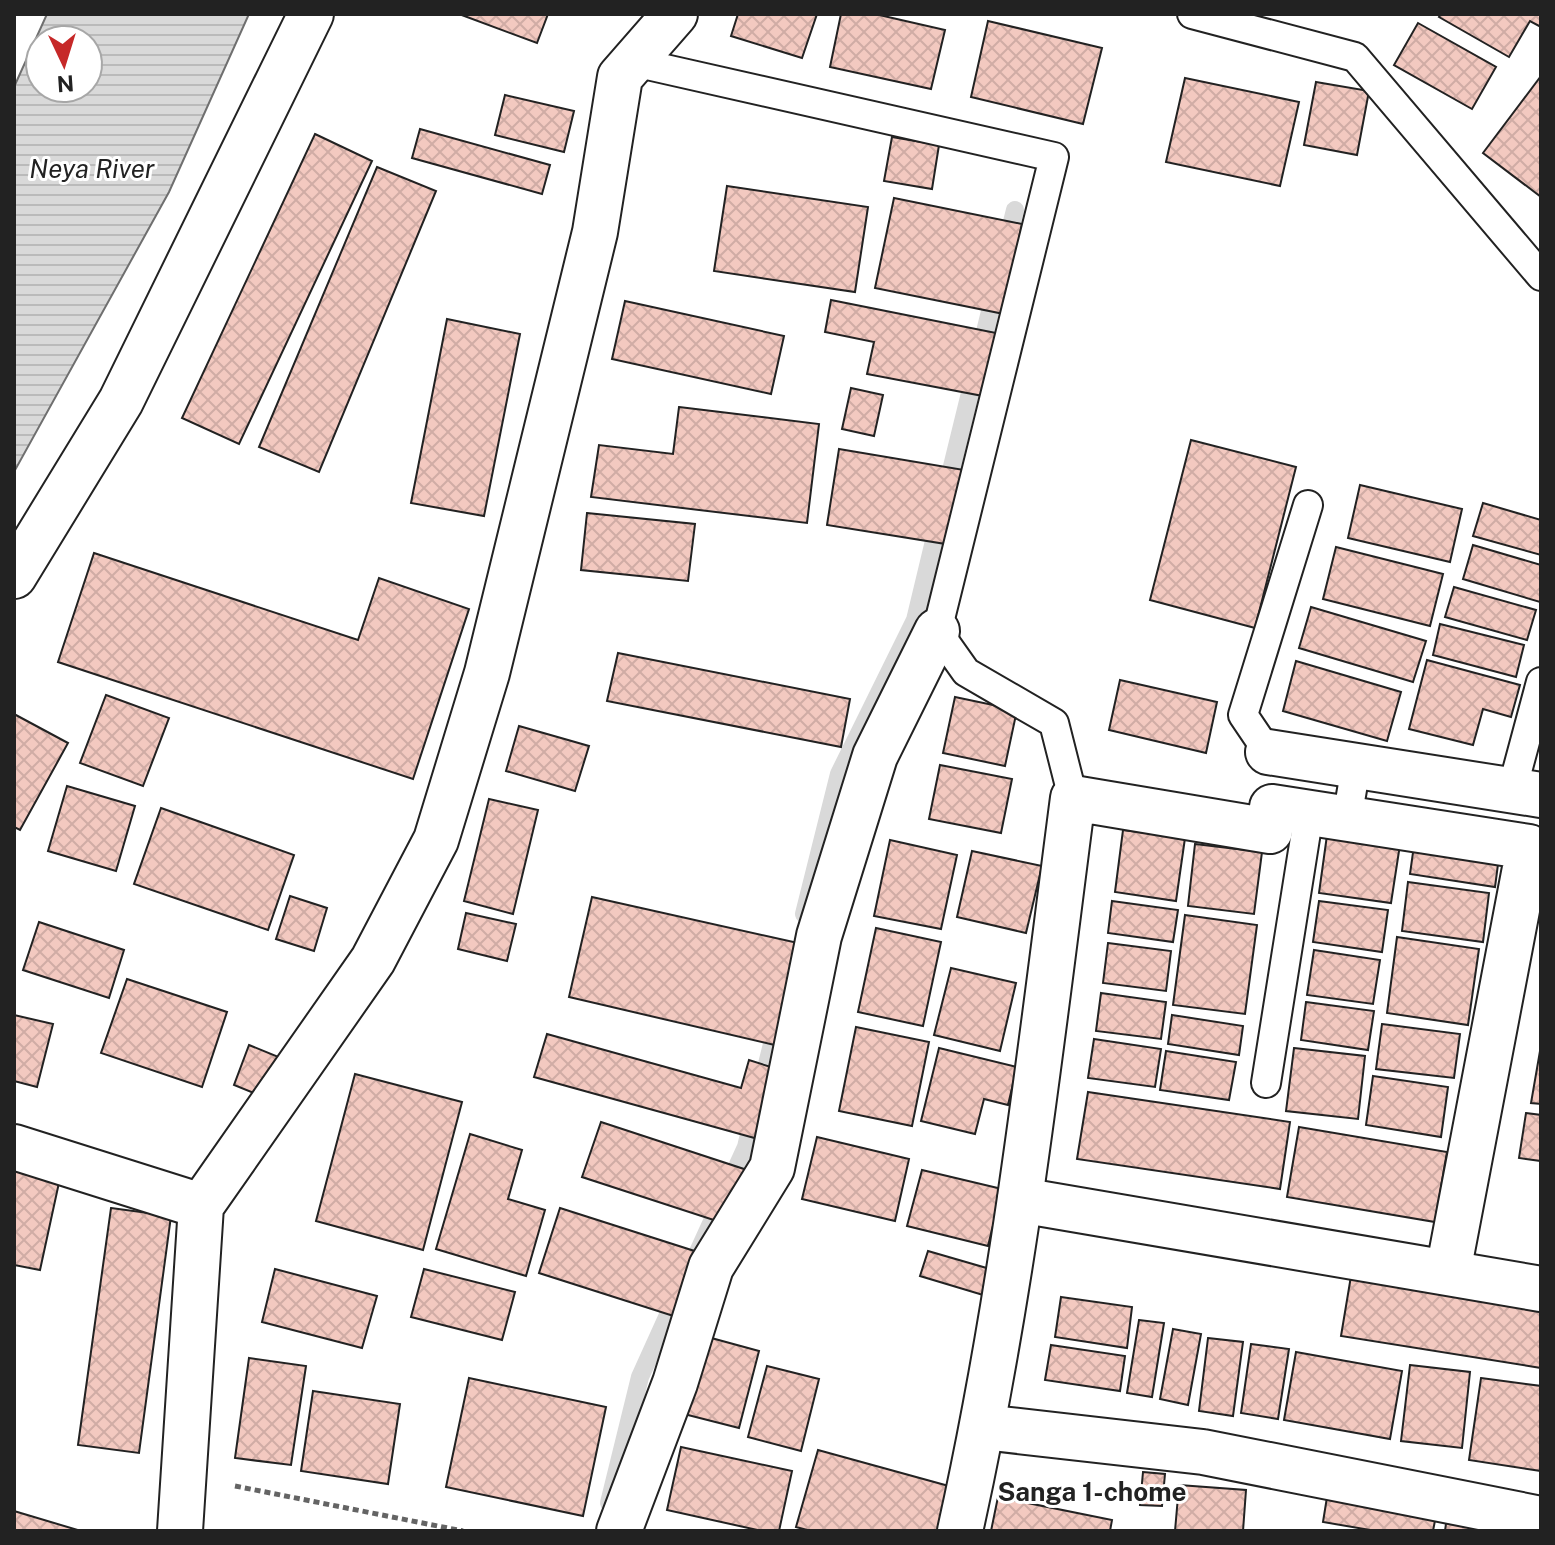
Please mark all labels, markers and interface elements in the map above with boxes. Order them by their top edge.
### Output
north arrow [24,24,104,104]
text: N [56,70,75,98]
water label: Neya River [29,153,155,184]
district label: Sanga 1-chome [998,1476,1187,1507]

